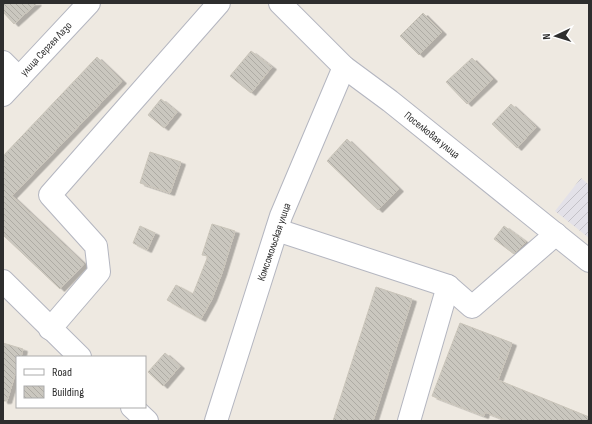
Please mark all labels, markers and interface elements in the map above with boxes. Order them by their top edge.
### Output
north arrow [536,16,576,56]
street label: улица Сергея Лазо [18,19,75,79]
text: N [540,33,553,40]
street label: Поселковая улица [402,109,462,161]
street label: Комсомольская улица [255,201,293,283]
legend [16,356,146,408]
text: Road [52,365,72,380]
text: Building [52,385,84,400]

